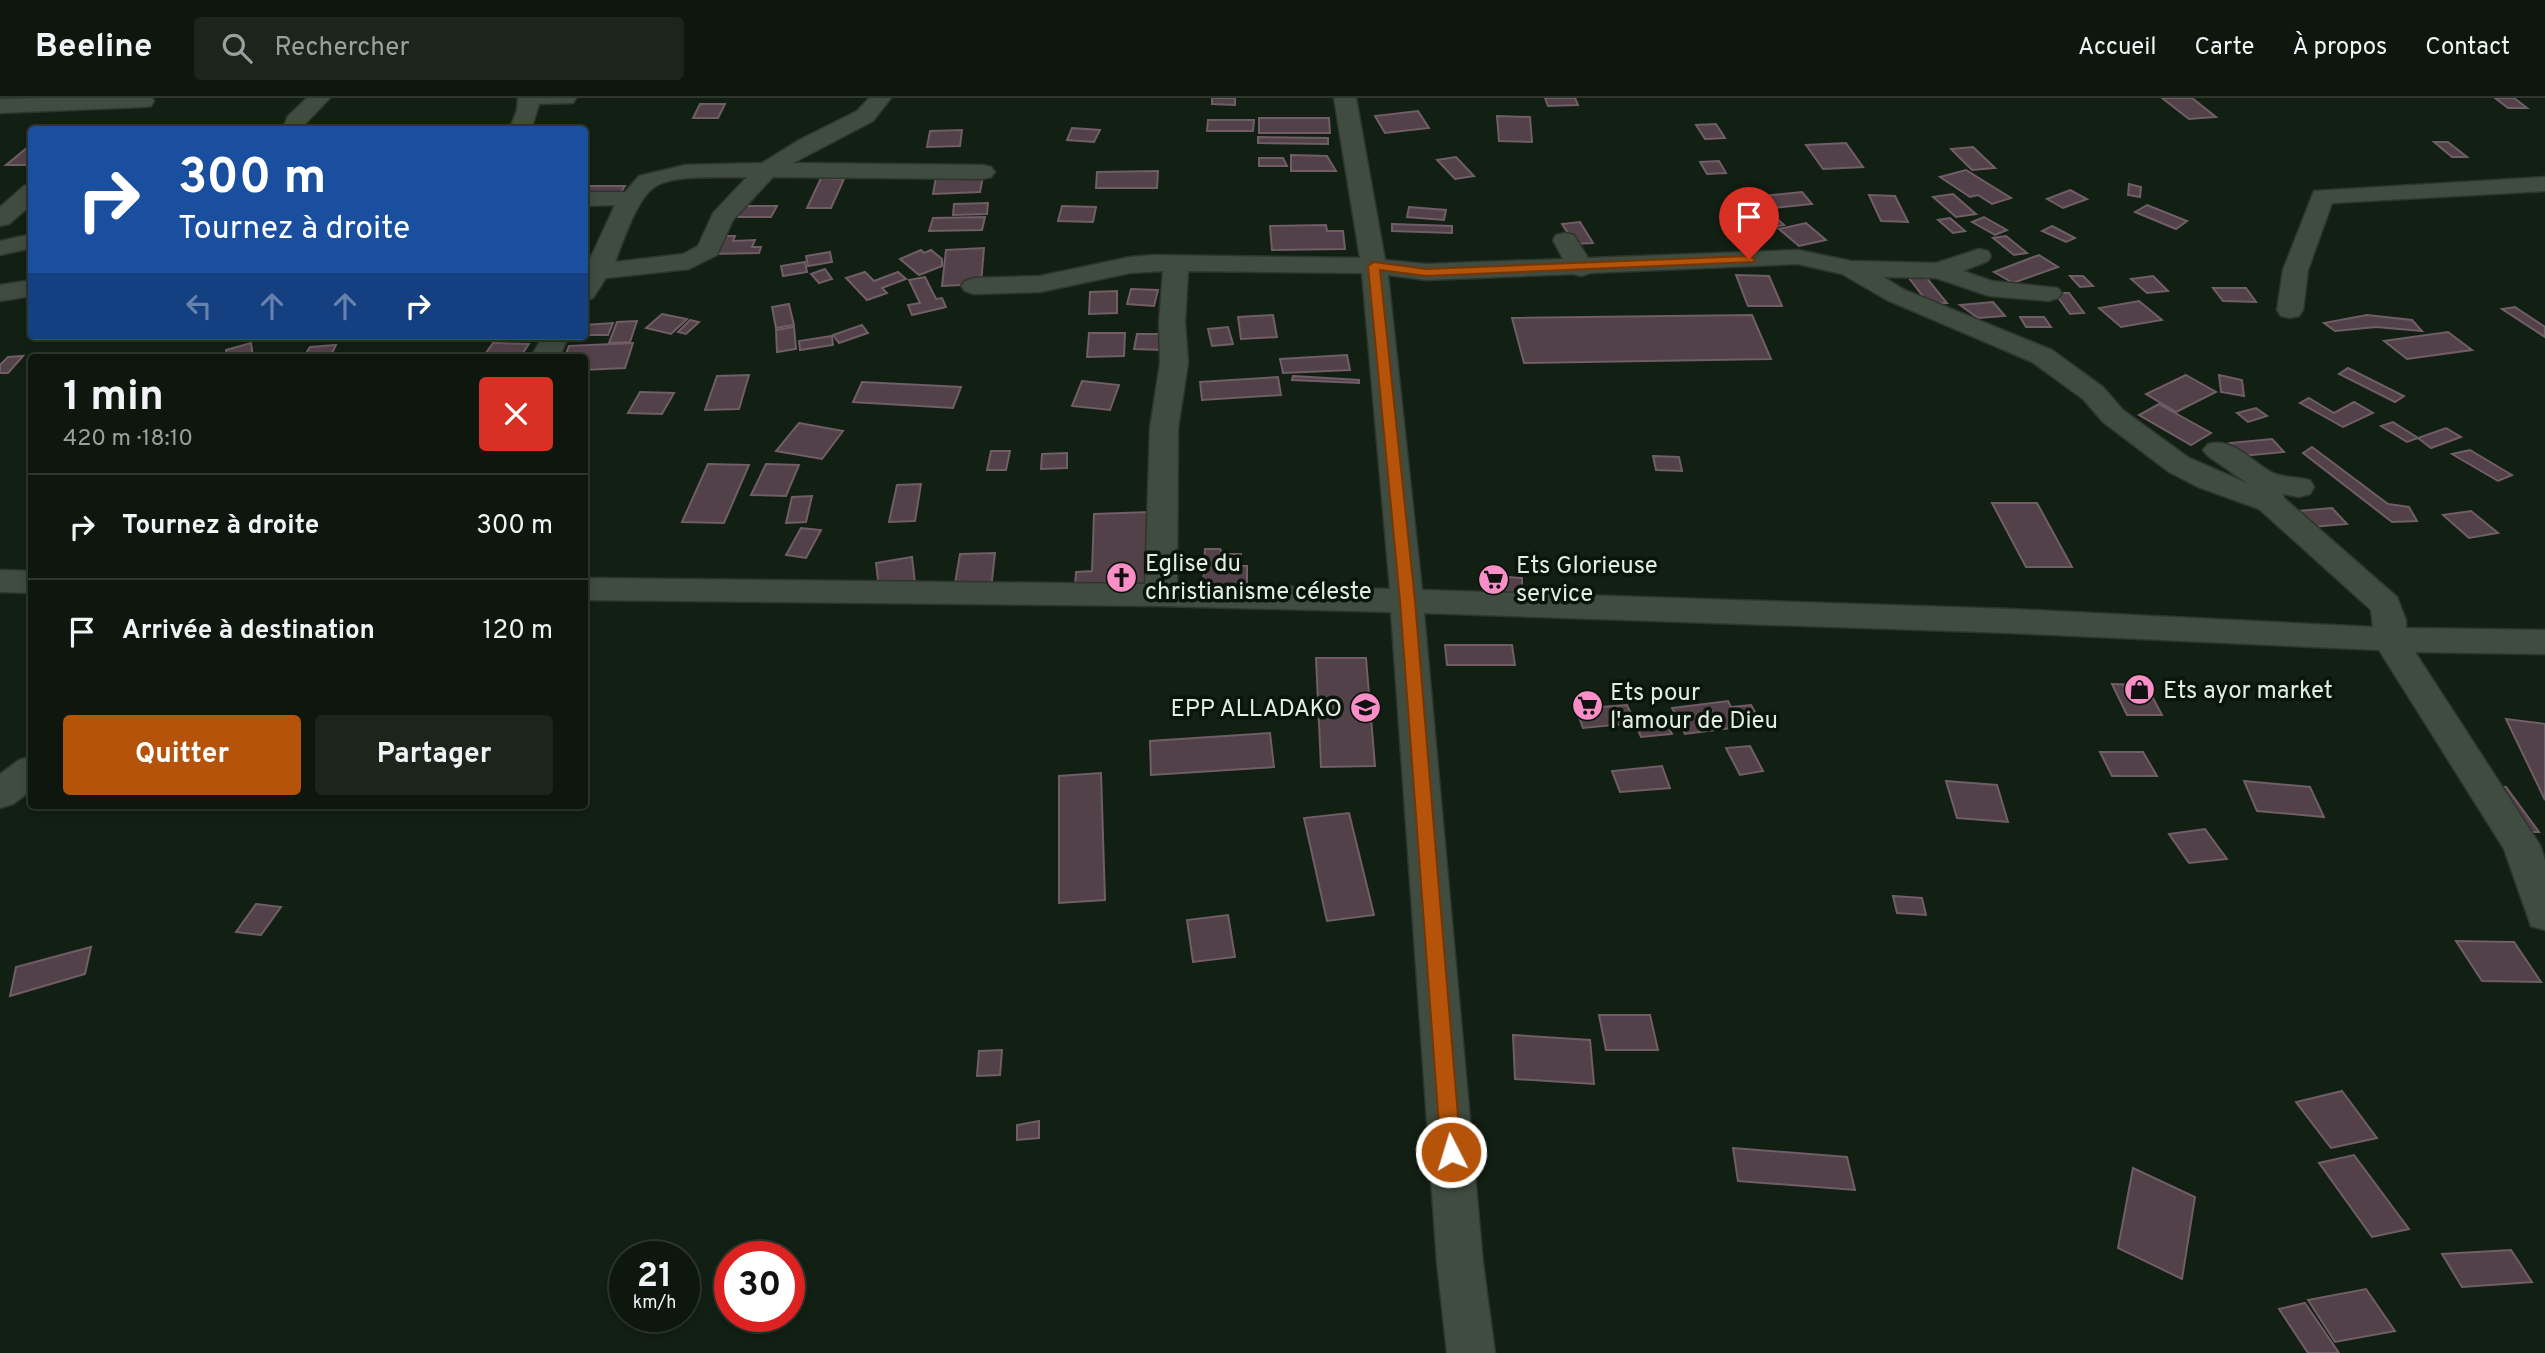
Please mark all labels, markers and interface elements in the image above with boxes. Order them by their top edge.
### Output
search box [194,17,684,80]
text: Beeline [35,27,152,69]
icon: search [218,29,256,67]
text: Rechercher [274,32,410,65]
text: Accueil [2078,33,2157,63]
text: Carte [2195,33,2254,63]
text: À propos [2292,33,2387,63]
text: Contact [2425,33,2510,63]
text: 300 m [178,149,326,211]
icon: right [63,154,154,245]
pin [1719,187,1779,259]
icon: arrive [1730,198,1768,236]
text: Tournez à droite [178,210,410,250]
icon: left [180,287,218,325]
icon: ahead [253,287,291,325]
icon: ahead [326,287,364,325]
icon: right [399,287,437,325]
text: 1 min [63,372,164,425]
button: close [479,377,553,451]
text: 420 m · 18:10 [63,425,193,454]
icon: right [63,508,101,546]
text: Tournez à droite [122,510,319,543]
text: 300 m [476,510,553,543]
place label: Eglise du christianisme céleste [1145,550,1372,608]
place label: Ets Glorieuse service [1516,552,1658,610]
church icon: Eglise du christianisme céleste [1105,560,1139,594]
supermarket icon: Ets Glorieuse service [1476,562,1510,596]
icon: arrive [63,613,101,651]
text: Arrivée à destination [122,615,375,648]
text: 120 m [483,615,553,648]
shop icon: Ets ayor market [2123,673,2157,707]
place label: Ets ayor market [2163,677,2333,707]
place label: Ets pour l'amour de Dieu [1610,679,1778,737]
supermarket icon: Ets pour l'amour de Dieu [1570,689,1604,723]
school or university icon: EPP ALLADAKO [1348,691,1382,725]
place label: EPP ALLADAKO [1170,695,1342,725]
button: Quitter [63,715,301,795]
button: Partager [315,715,553,795]
position arrow [1414,1115,1488,1189]
speed limit sign: 30 [714,1241,805,1332]
text: 21 [637,1255,672,1299]
text: km/h [633,1292,676,1315]

